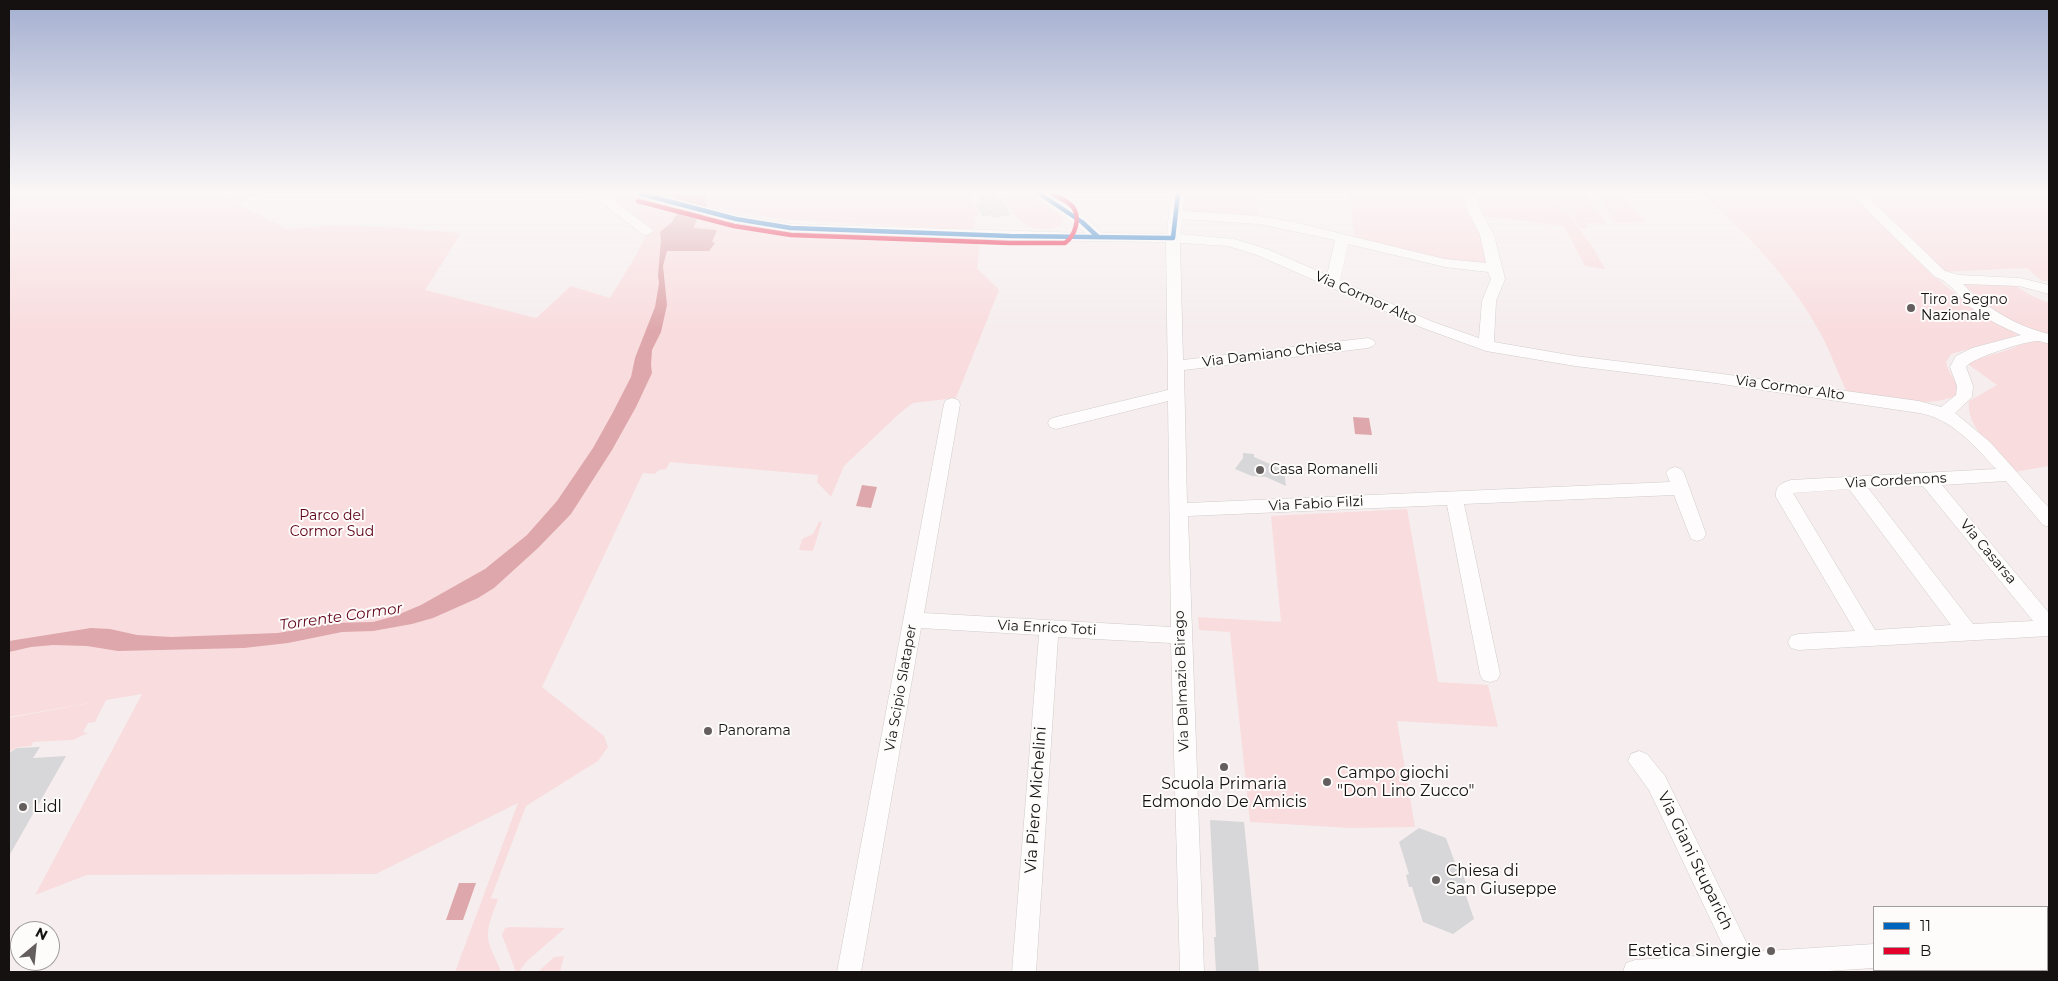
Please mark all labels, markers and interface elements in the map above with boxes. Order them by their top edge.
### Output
street label: Via Cormor Alto [1312,268,1420,328]
place label: Tiro a Segno Nazionale [1921,292,2008,324]
marker: Tiro a Segno Nazionale [1905,302,1917,314]
street label: Via Damiano Chiesa [1201,337,1343,371]
street label: Via Cormor Alto [1734,372,1846,404]
place label: Casa Romanelli [1270,462,1378,478]
marker: Casa Romanelli [1254,464,1266,476]
street label: Via Cordenons [1845,470,1947,492]
street label: Via Fabio Filzi [1268,493,1364,515]
park label: Parco del Cormor Sud [290,508,374,540]
street label: Via Casarsa [1956,516,2020,588]
water label: Torrente Cormor [278,599,404,635]
street label: Via Dalmazio Birago [1171,610,1193,752]
street label: Via Enrico Toti [997,617,1097,639]
street label: Via Scipio Slataper [882,623,920,753]
place label: Panorama [718,723,791,739]
marker: Panorama [702,725,714,737]
street label: Via Piero Michelini [1021,726,1051,874]
marker: Scuola Primaria Edmondo De Amicis [1218,761,1230,773]
place label: Campo giochi "Don Lino Zucco" [1337,763,1475,801]
place label: Scuola Primaria Edmondo De Amicis [1141,774,1307,812]
marker: Campo giochi "Don Lino Zucco" [1321,776,1333,788]
street label: Via Giani Stuparich [1653,789,1737,933]
place label: Lidl [33,797,62,817]
marker: Lidl [17,801,29,813]
place label: Chiesa di San Giuseppe [1446,861,1557,899]
marker: Chiesa di San Giuseppe [1430,874,1442,886]
legend [1873,906,2048,971]
text: 11 [1920,916,1931,935]
north arrow [10,921,60,971]
text: N [32,923,51,944]
place label: Estetica Sinergie [1628,941,1761,961]
text: B [1920,941,1931,960]
marker: Estetica Sinergie [1765,945,1777,957]

